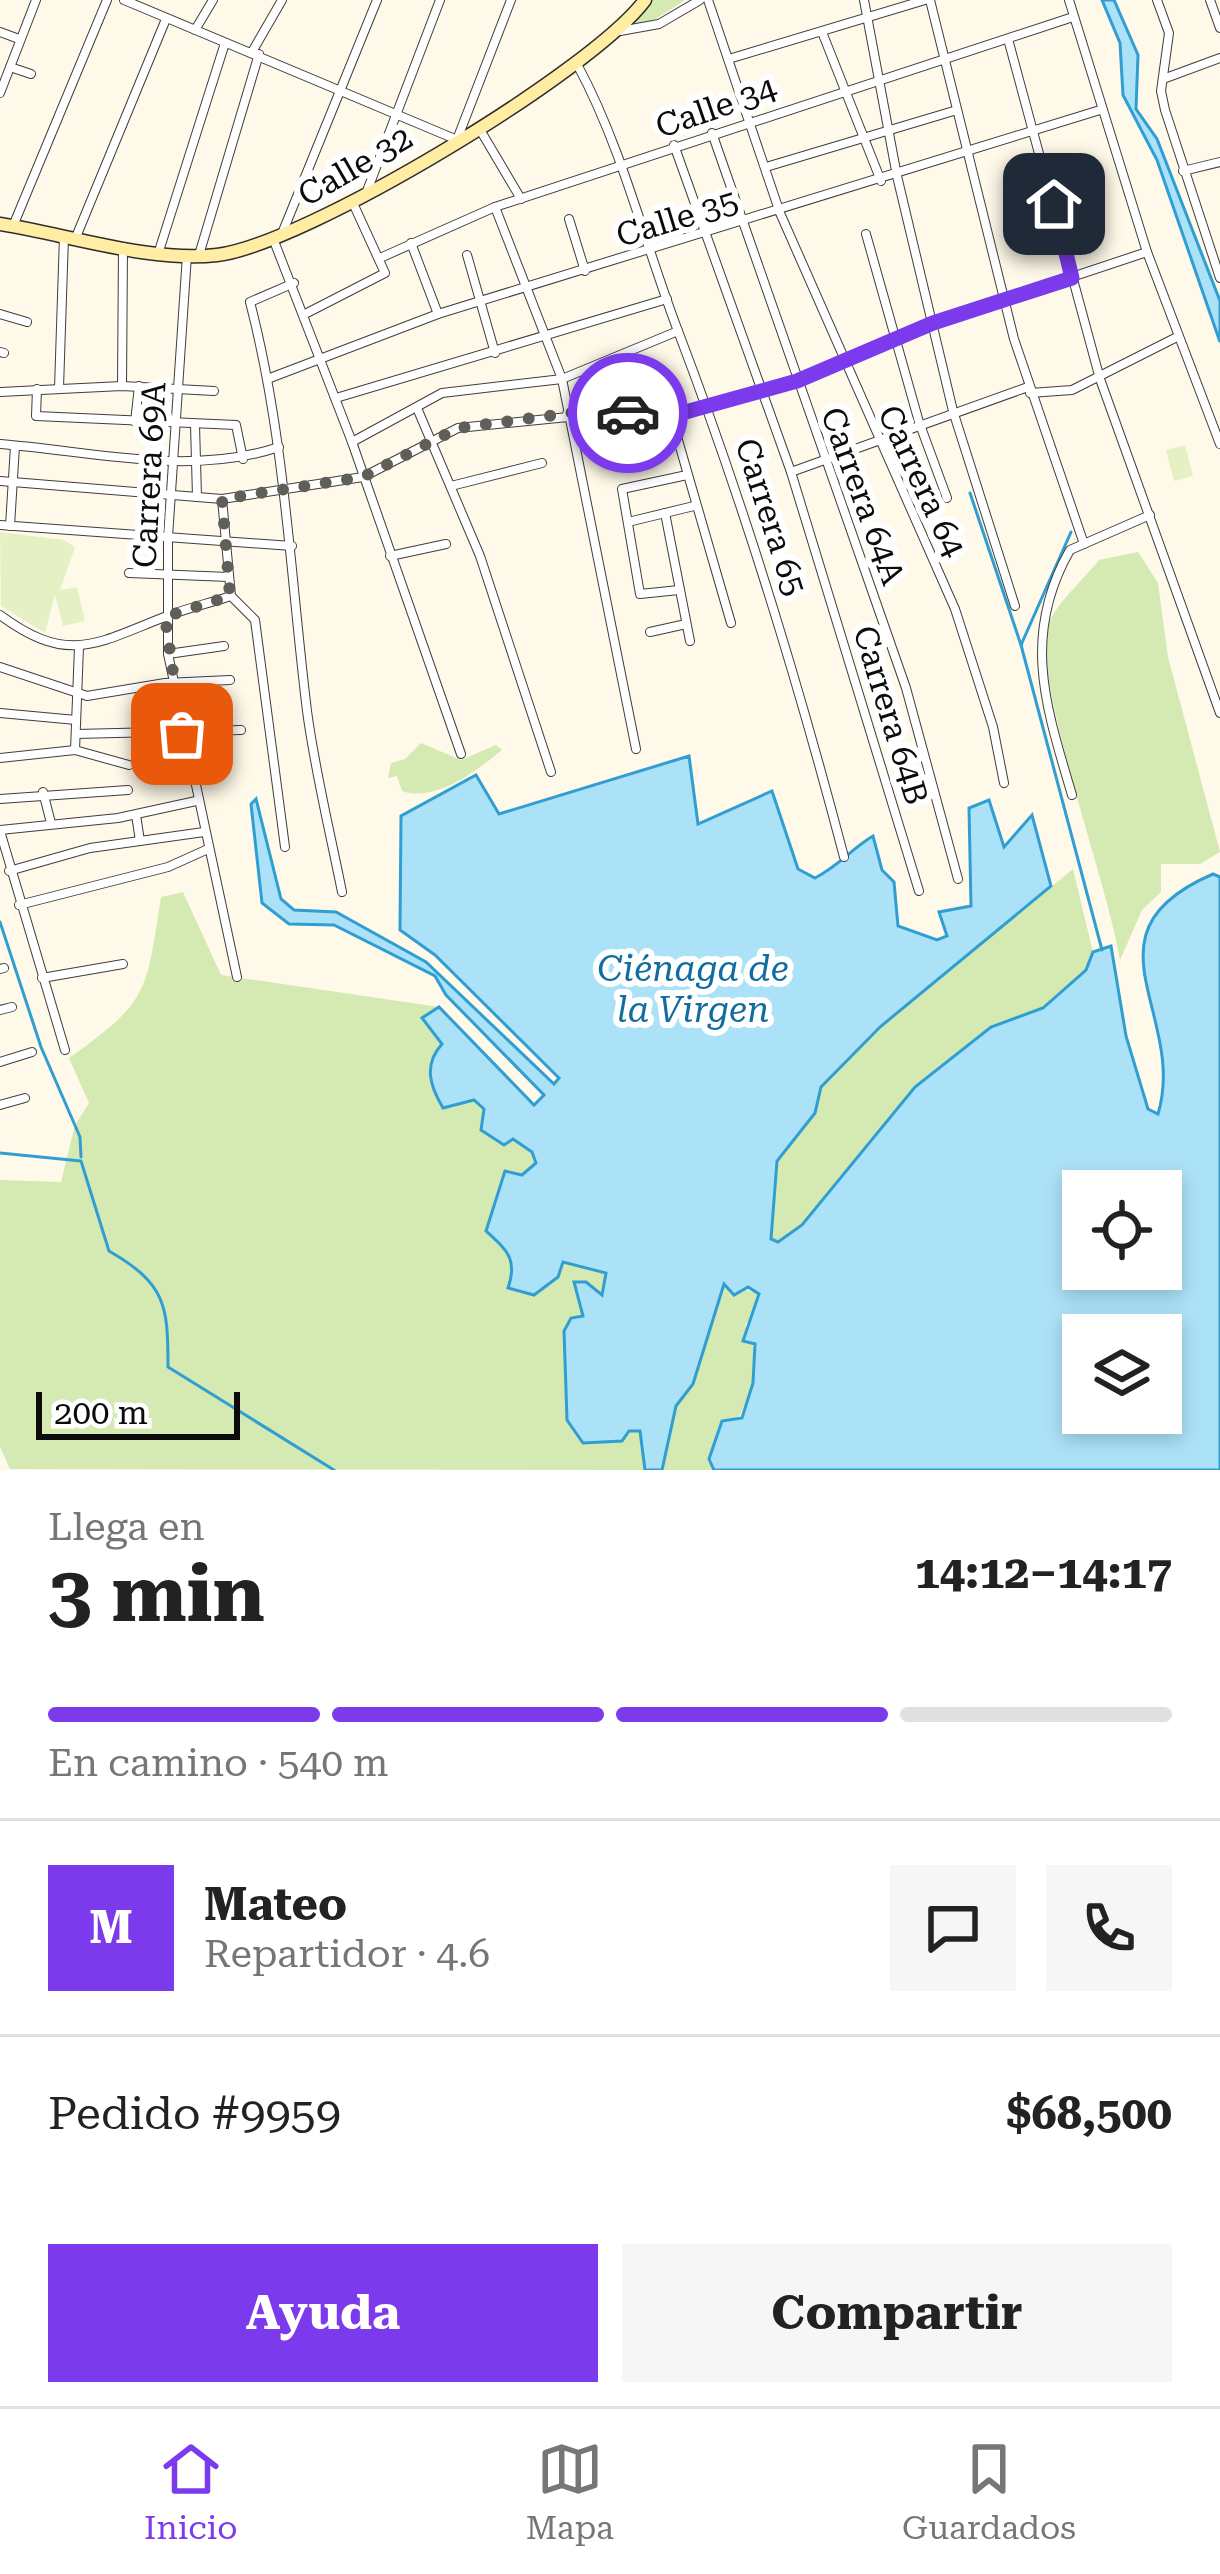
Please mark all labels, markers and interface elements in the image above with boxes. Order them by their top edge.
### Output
street label: Calle 34 [650,68,782,146]
street label: Calle 32 [291,118,419,214]
pin [1003,153,1105,255]
icon: home [1021,171,1087,237]
street label: Calle 35 [611,181,743,255]
courier [568,353,688,473]
icon: car [595,380,661,446]
street label: Carrera 69A [125,381,173,569]
street label: Carrera 64 [870,399,974,564]
street label: Carrera 64A [813,402,913,590]
street label: Carrera 65 [727,434,815,600]
street label: Carrera 64B [845,621,937,809]
pin [131,683,233,785]
icon: bag [149,701,215,767]
water label: Ciénaga de la Virgen [597,948,789,1031]
map controls [1062,1170,1182,1434]
button: locate [1062,1170,1182,1290]
button: layers [1062,1314,1182,1434]
scale bar [36,1386,240,1439]
text: 200 m [54,1393,148,1432]
text: Llega en [48,1504,205,1550]
text: 14:12–14:17 [915,1546,1172,1599]
text: 3 min [48,1549,265,1640]
text: En camino · 540 m [48,1740,389,1786]
button: chat [890,1865,1016,1991]
button: phone [1046,1865,1172,1991]
text: Mateo [204,1878,347,1931]
text: M [89,1901,133,1954]
text: Repartidor · 4.6 [204,1931,490,1977]
text: Pedido #9959 [48,2087,341,2140]
text: $68,500 [1006,2087,1172,2140]
button: Ayuda [48,2244,598,2382]
button: Compartir [622,2244,1172,2382]
tab: Inicio [144,2436,238,2547]
tab: Mapa [526,2436,614,2547]
tab: Guardados [902,2436,1076,2547]

